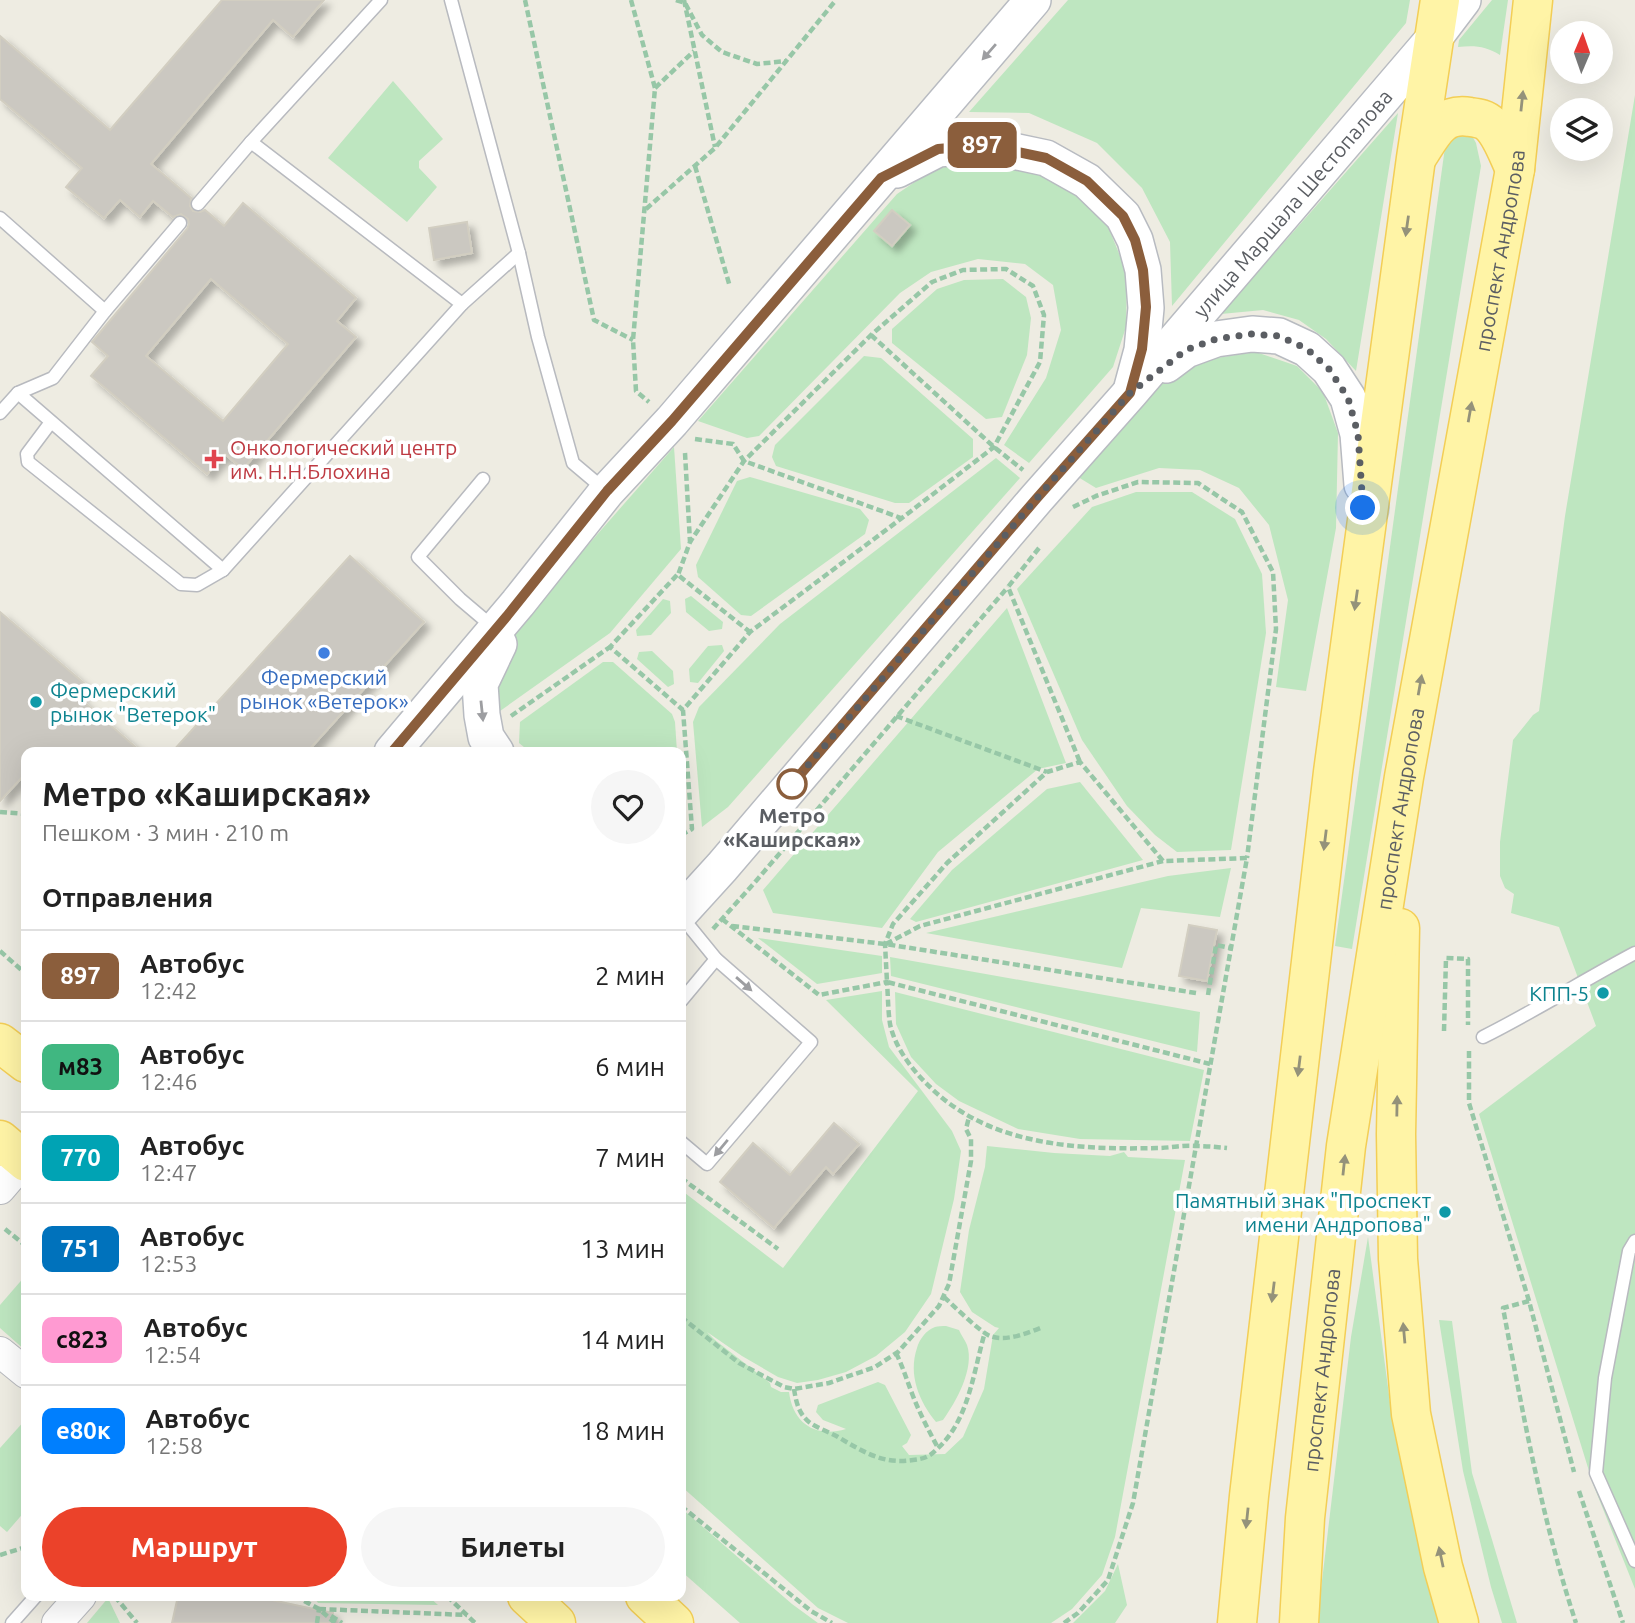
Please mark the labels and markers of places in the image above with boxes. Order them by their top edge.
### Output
place label: Онкологический центр им. Н.Н.Блохина [230,435,457,483]
marker: Онкологический центр им. Н.Н.Блохина [204,449,224,469]
marker: Фермерский рынок «Ветерок» [316,645,332,661]
place label: Фермерский рынок «Ветерок» [239,665,409,713]
place label: Фермерский рынок "Ветерок" [50,678,216,726]
marker: Фермерский рынок "Ветерок" [28,694,44,710]
marker: Метро «Каширская» [777,769,807,799]
place label: Метро «Каширская» [723,803,861,851]
place label: КПП-5 [1529,981,1589,1005]
marker: КПП-5 [1595,985,1611,1001]
place label: Памятный знак "Проспект имени Андропова" [1175,1188,1432,1236]
marker: Памятный знак "Проспект имени Андропова" [1437,1204,1453,1220]

